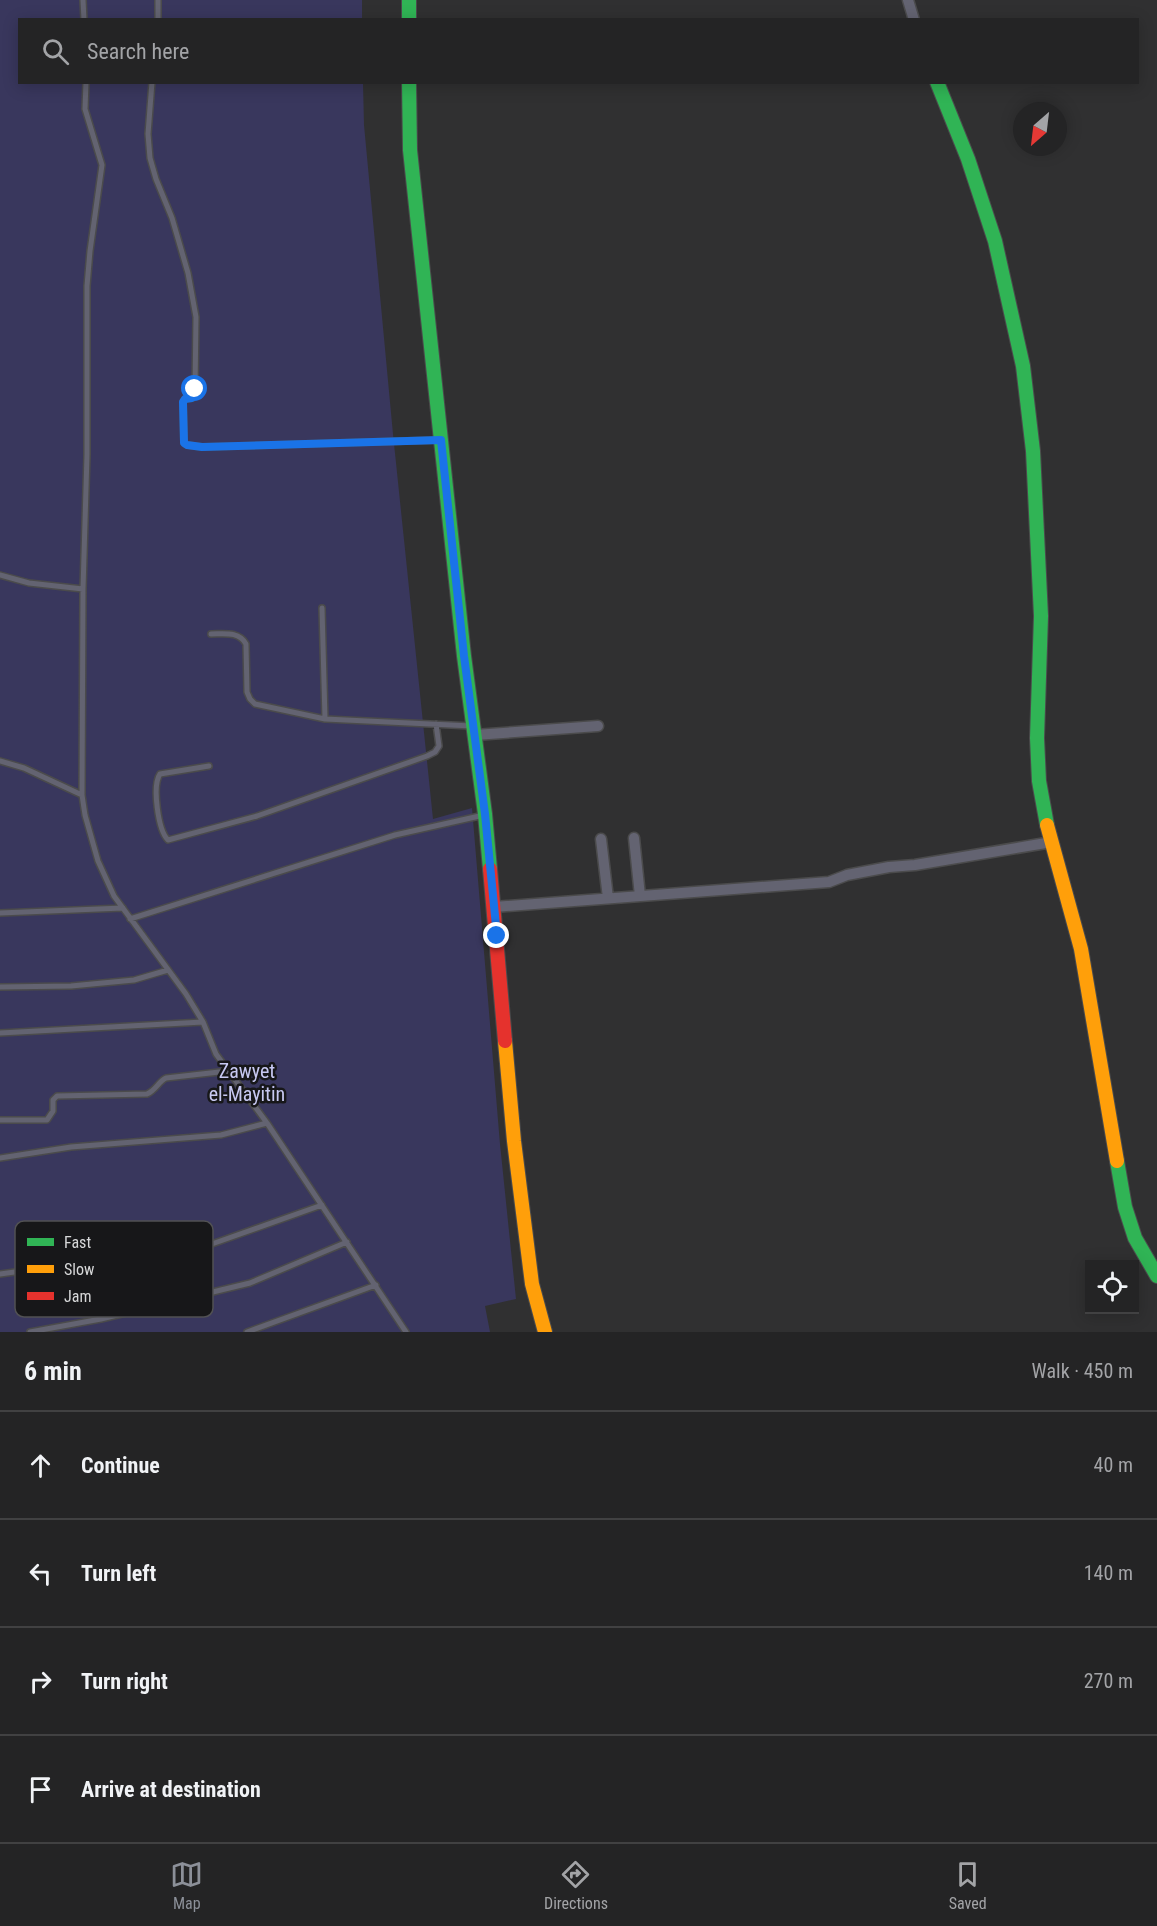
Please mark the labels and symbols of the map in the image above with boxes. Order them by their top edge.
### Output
north arrow [1013,102,1067,156]
route start [181,375,207,401]
route end [483,922,509,948]
park label: Zawyet el-Mayitin [209,1059,285,1106]
legend [15,1221,213,1317]
text: Fast [64,1233,91,1252]
text: Slow [64,1260,94,1279]
text: Jam [64,1287,91,1306]

